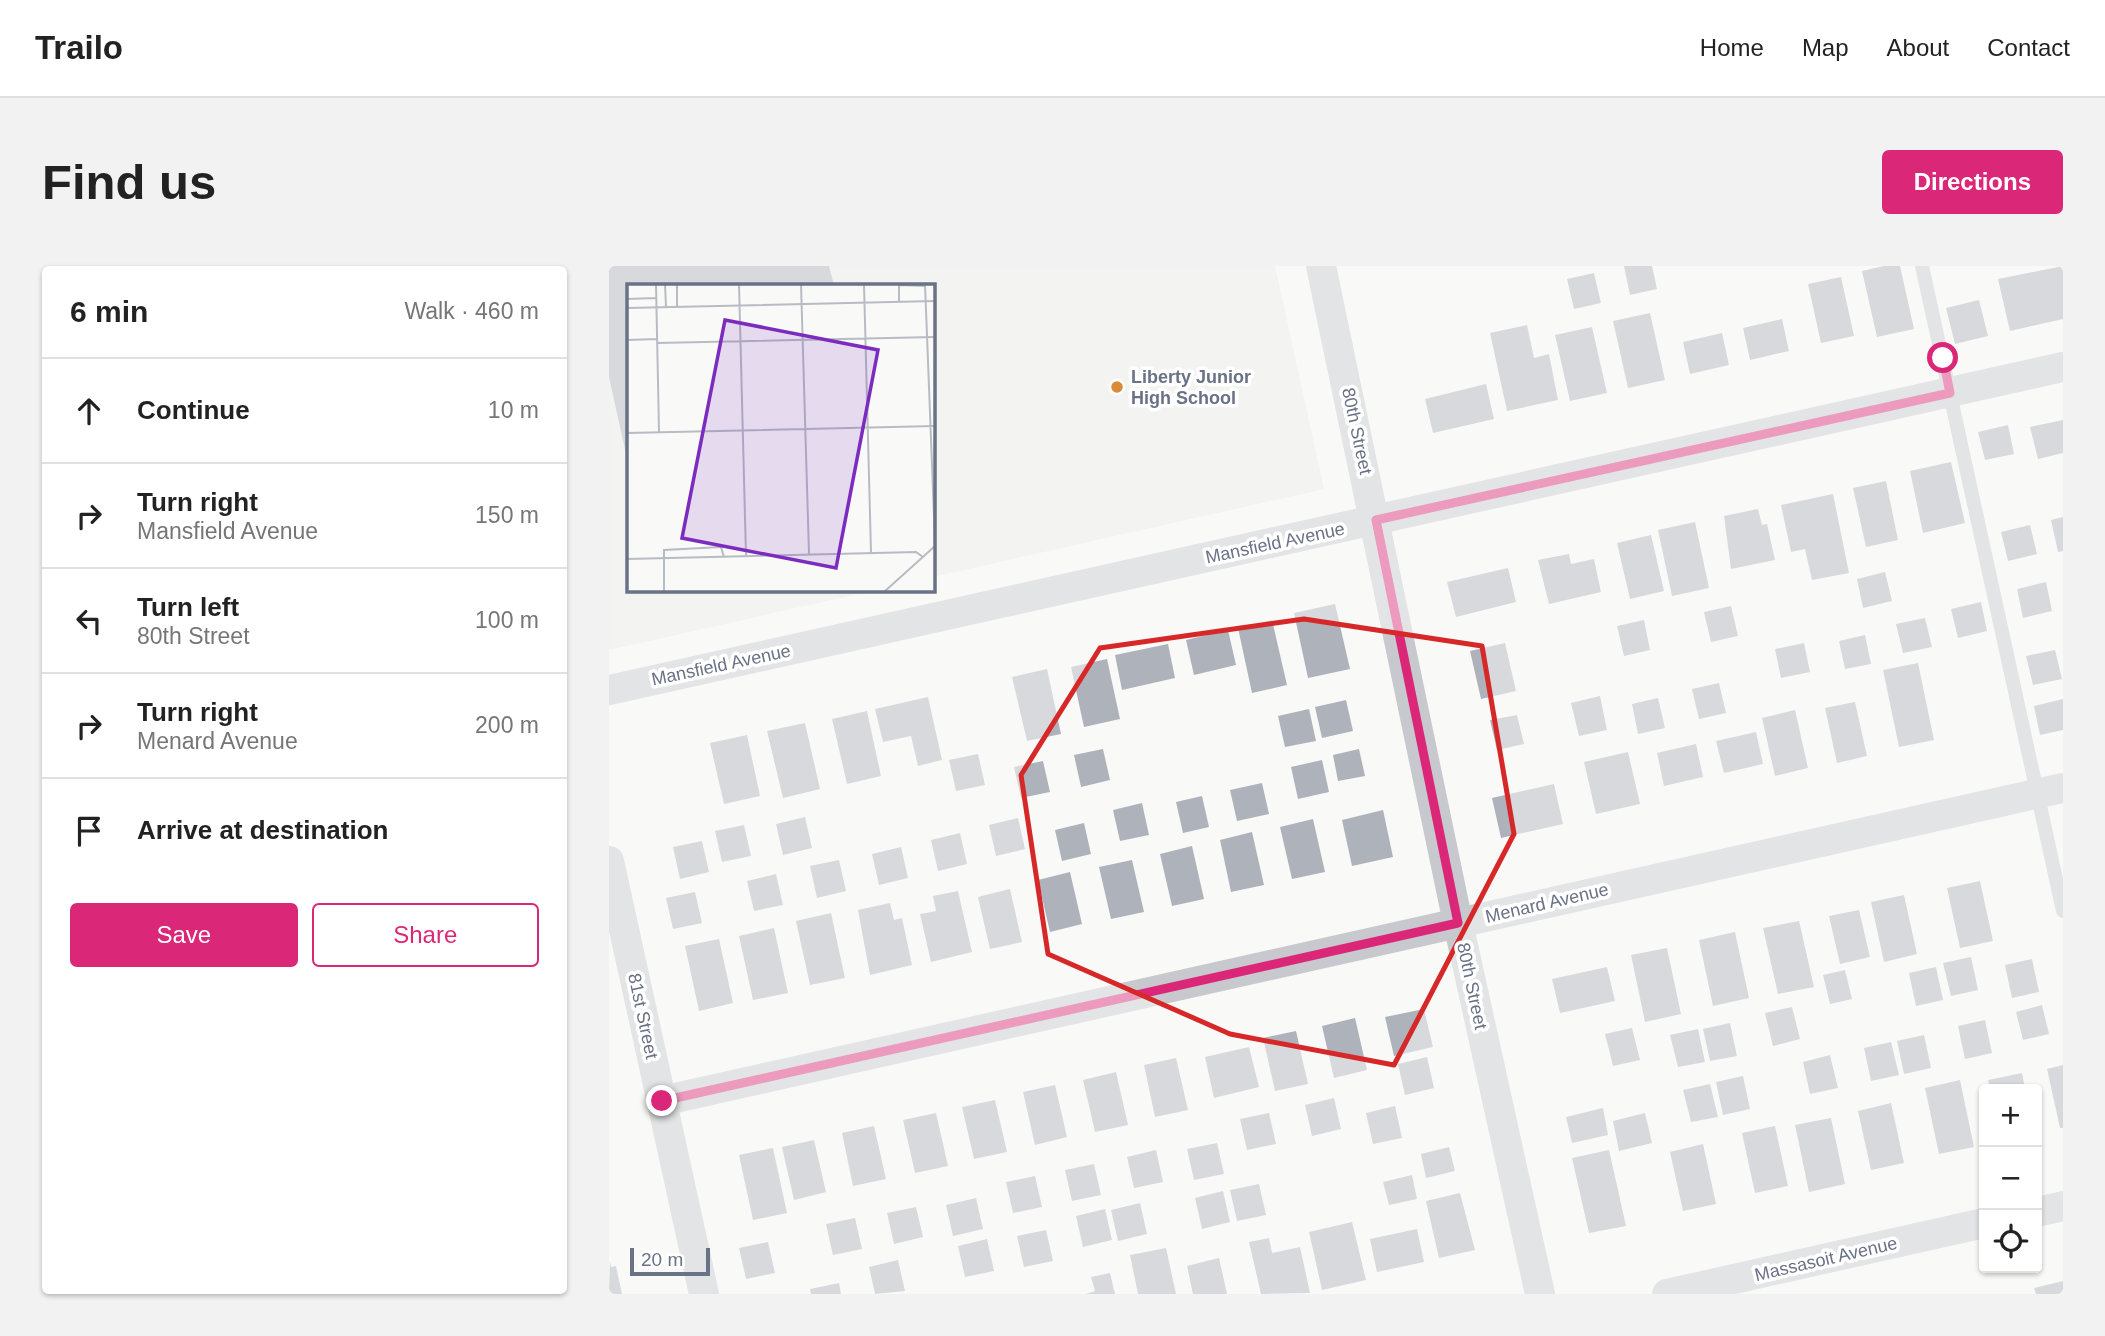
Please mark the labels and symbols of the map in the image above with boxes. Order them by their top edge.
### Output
inset map [627,284,935,592]
route start [1927,342,1958,373]
place label: Liberty Junior High School [1131,367,1251,408]
marker: Liberty Junior High School [1109,379,1125,395]
street label: 80th Street [1338,386,1376,476]
street label: Mansfield Avenue [1204,518,1346,568]
street label: Mansfield Avenue [650,640,792,690]
street label: Menard Avenue [1483,879,1611,927]
street label: 80th Street [1453,941,1491,1031]
street label: 81st Street [624,971,662,1061]
route end [646,1085,677,1116]
street label: Massasoit Avenue [1753,1233,1899,1285]
scale bar [630,1245,711,1277]

